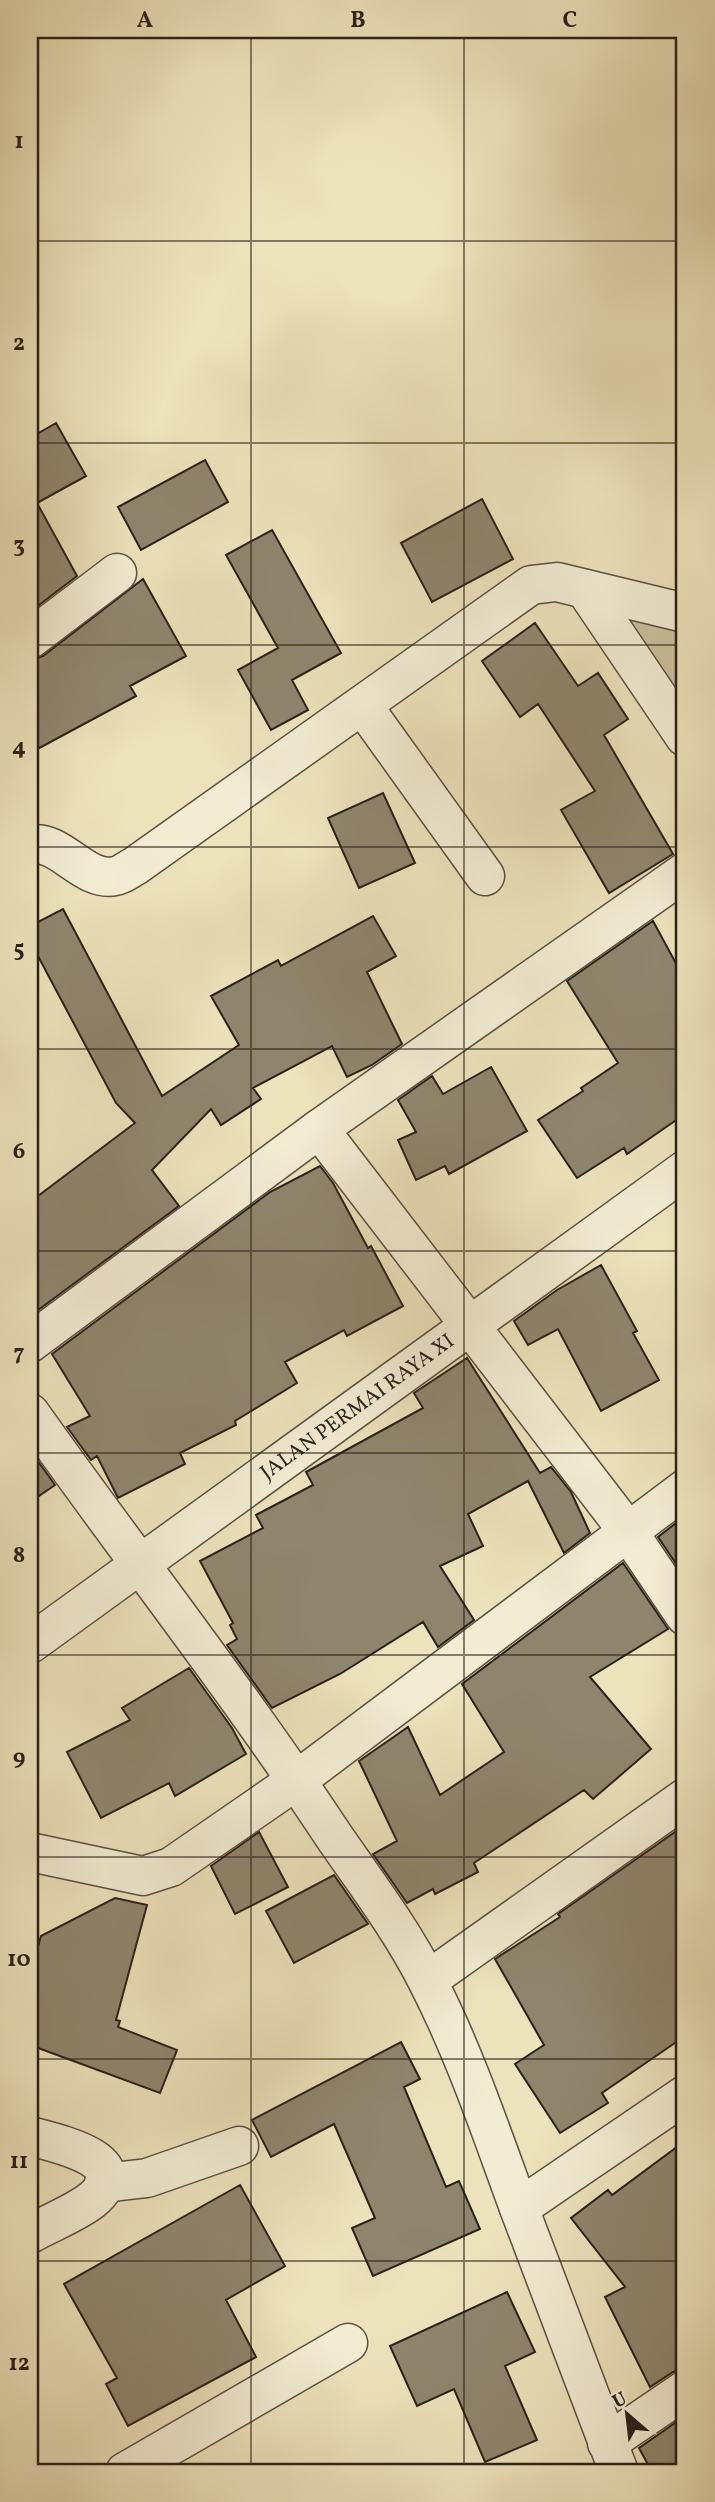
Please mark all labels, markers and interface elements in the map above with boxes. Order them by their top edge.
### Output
text: A [137,5,153,37]
text: B [350,5,366,37]
text: C [563,5,577,37]
text: 1 [14,126,24,158]
text: 2 [13,328,25,360]
text: 3 [13,530,25,562]
text: 4 [12,732,26,764]
text: 5 [13,934,25,966]
text: 6 [13,1136,25,1168]
street label: JALAN PERMAI RAYA XI [254,1327,460,1487]
text: 7 [14,1338,25,1370]
text: 8 [13,1540,25,1572]
text: 9 [13,1742,25,1774]
text: 10 [7,1944,31,1976]
text: 11 [10,2146,28,2178]
text: 12 [8,2348,30,2380]
north arrow [592,2380,662,2450]
text: U [608,2386,632,2415]

